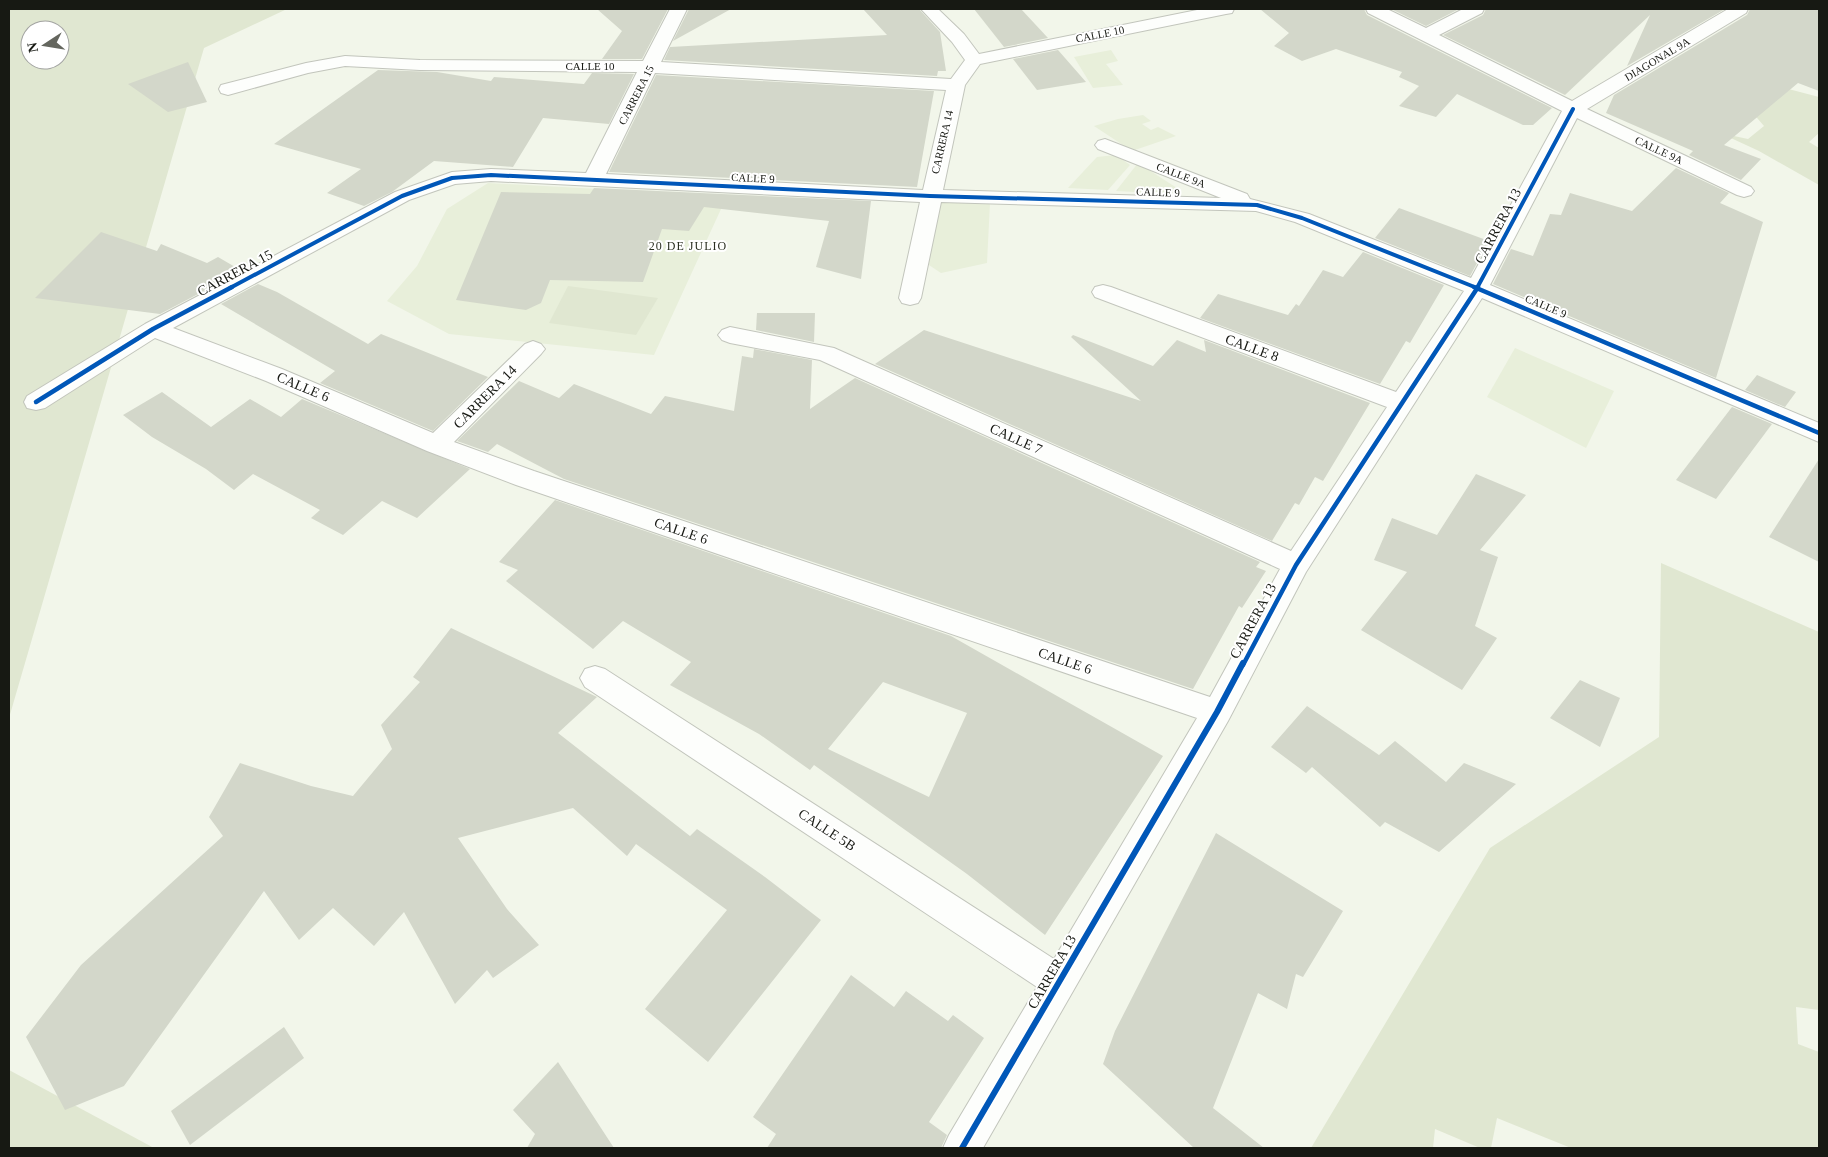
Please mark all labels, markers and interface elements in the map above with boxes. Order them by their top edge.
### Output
north arrow [20,20,70,70]
street label: CALLE 10 [1075,23,1126,45]
street label: DIAGONAL 9A [1622,35,1692,83]
text: N [24,41,41,54]
street label: CALLE 10 [565,60,615,72]
street label: CARRERA 15 [616,63,656,127]
street label: CARRERA 14 [929,108,955,175]
street label: CALLE 9A [1633,134,1685,166]
street label: CALLE 9A [1155,160,1207,190]
street label: CALLE 9 [731,171,776,185]
street label: CALLE 9 [1136,185,1181,199]
street label: CARRERA 13 [1472,186,1524,266]
district label: 20 DE JULIO [649,239,727,253]
street label: CARRERA 15 [195,247,275,299]
street label: CALLE 9 [1524,292,1569,320]
street label: CALLE 8 [1223,331,1281,365]
street label: CARRERA 14 [450,362,520,432]
street label: CALLE 6 [274,369,332,405]
street label: CALLE 7 [988,421,1044,457]
street label: CALLE 6 [652,515,710,547]
street label: CARRERA 13 [1227,581,1279,661]
street label: CALLE 6 [1036,645,1094,677]
street label: CALLE 5B [796,806,858,854]
street label: CARRERA 13 [1025,932,1079,1012]

